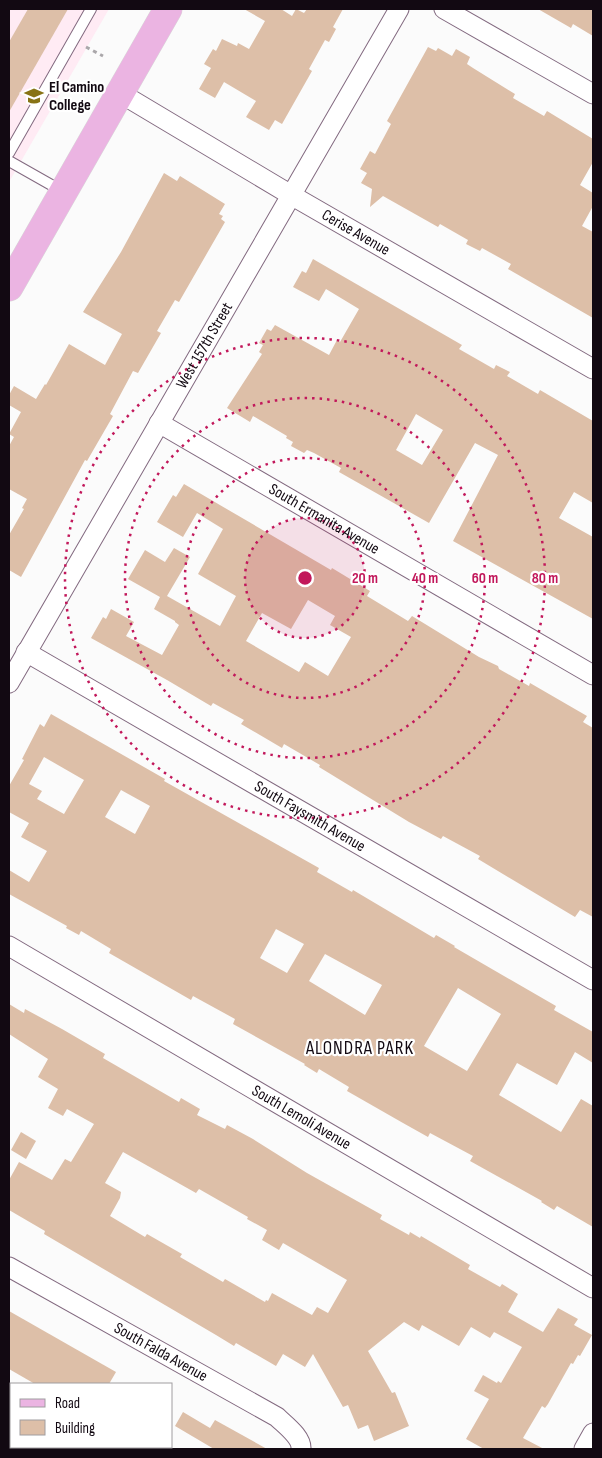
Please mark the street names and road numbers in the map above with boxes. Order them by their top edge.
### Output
street label: Cerise Avenue [318,205,393,259]
street label: West 157th Street [172,299,237,392]
street label: South Ermanita Avenue [265,479,383,558]
street label: South Faysmith Avenue [251,777,369,856]
street label: South Lemoli Avenue [249,1081,354,1154]
street label: South Falda Avenue [111,1318,211,1386]

